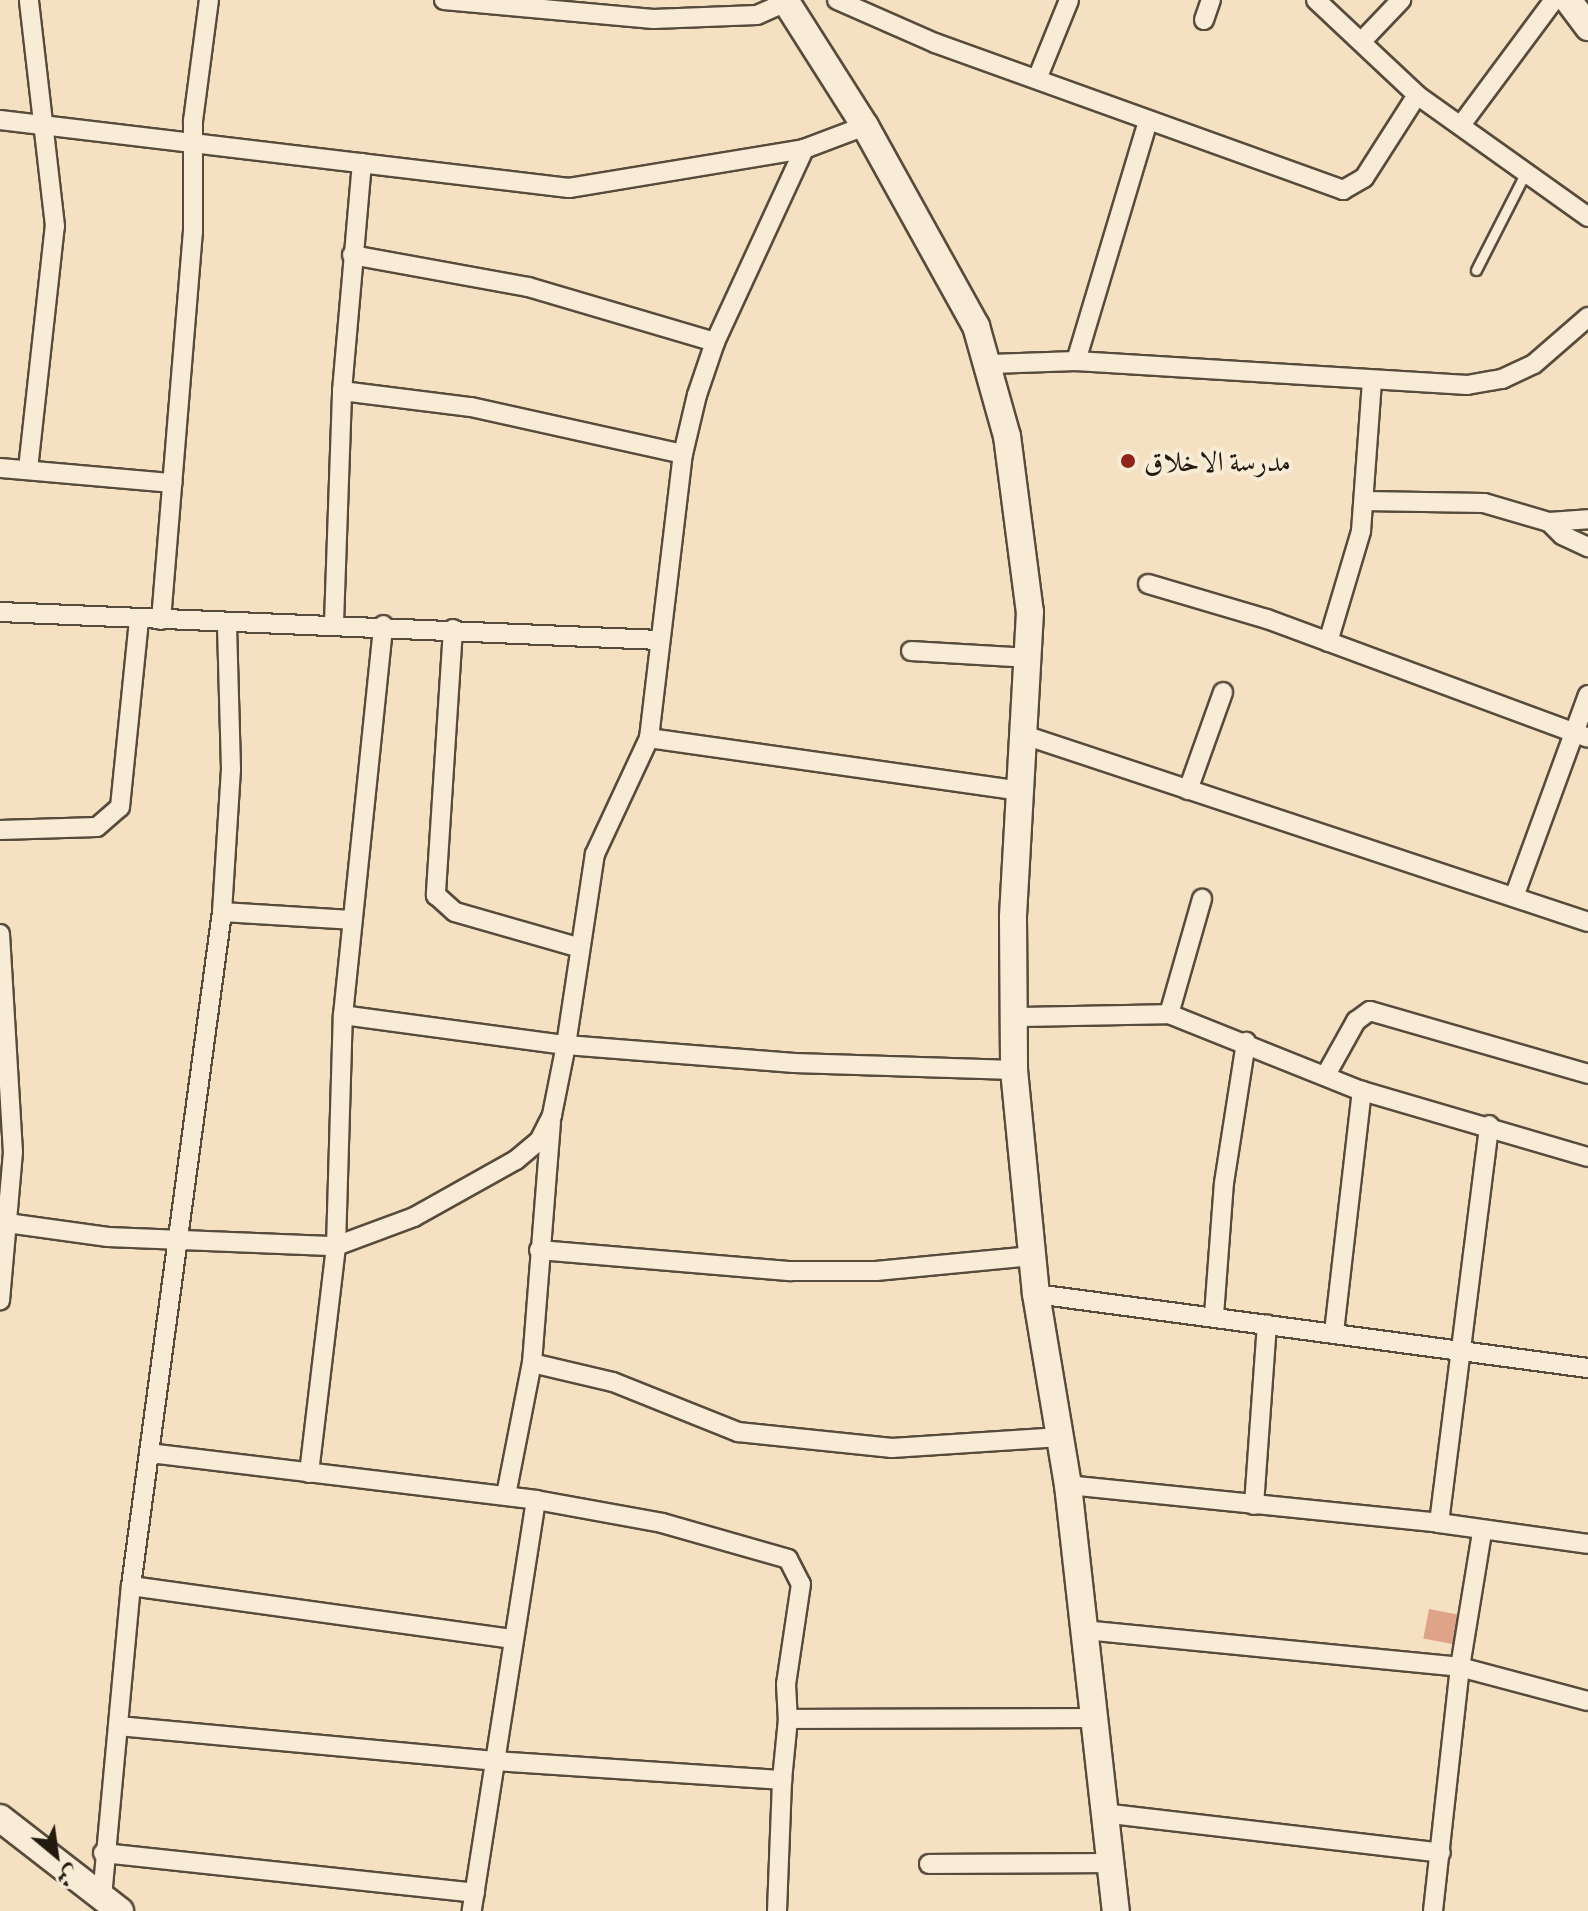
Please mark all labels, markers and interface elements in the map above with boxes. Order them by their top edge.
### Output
place label: مدرسة الاخلاق [1144,444,1291,478]
marker: مدرسة الاخلاق [1119,452,1137,470]
north arrow [16,1815,96,1895]
text: ش [51,1858,84,1894]

